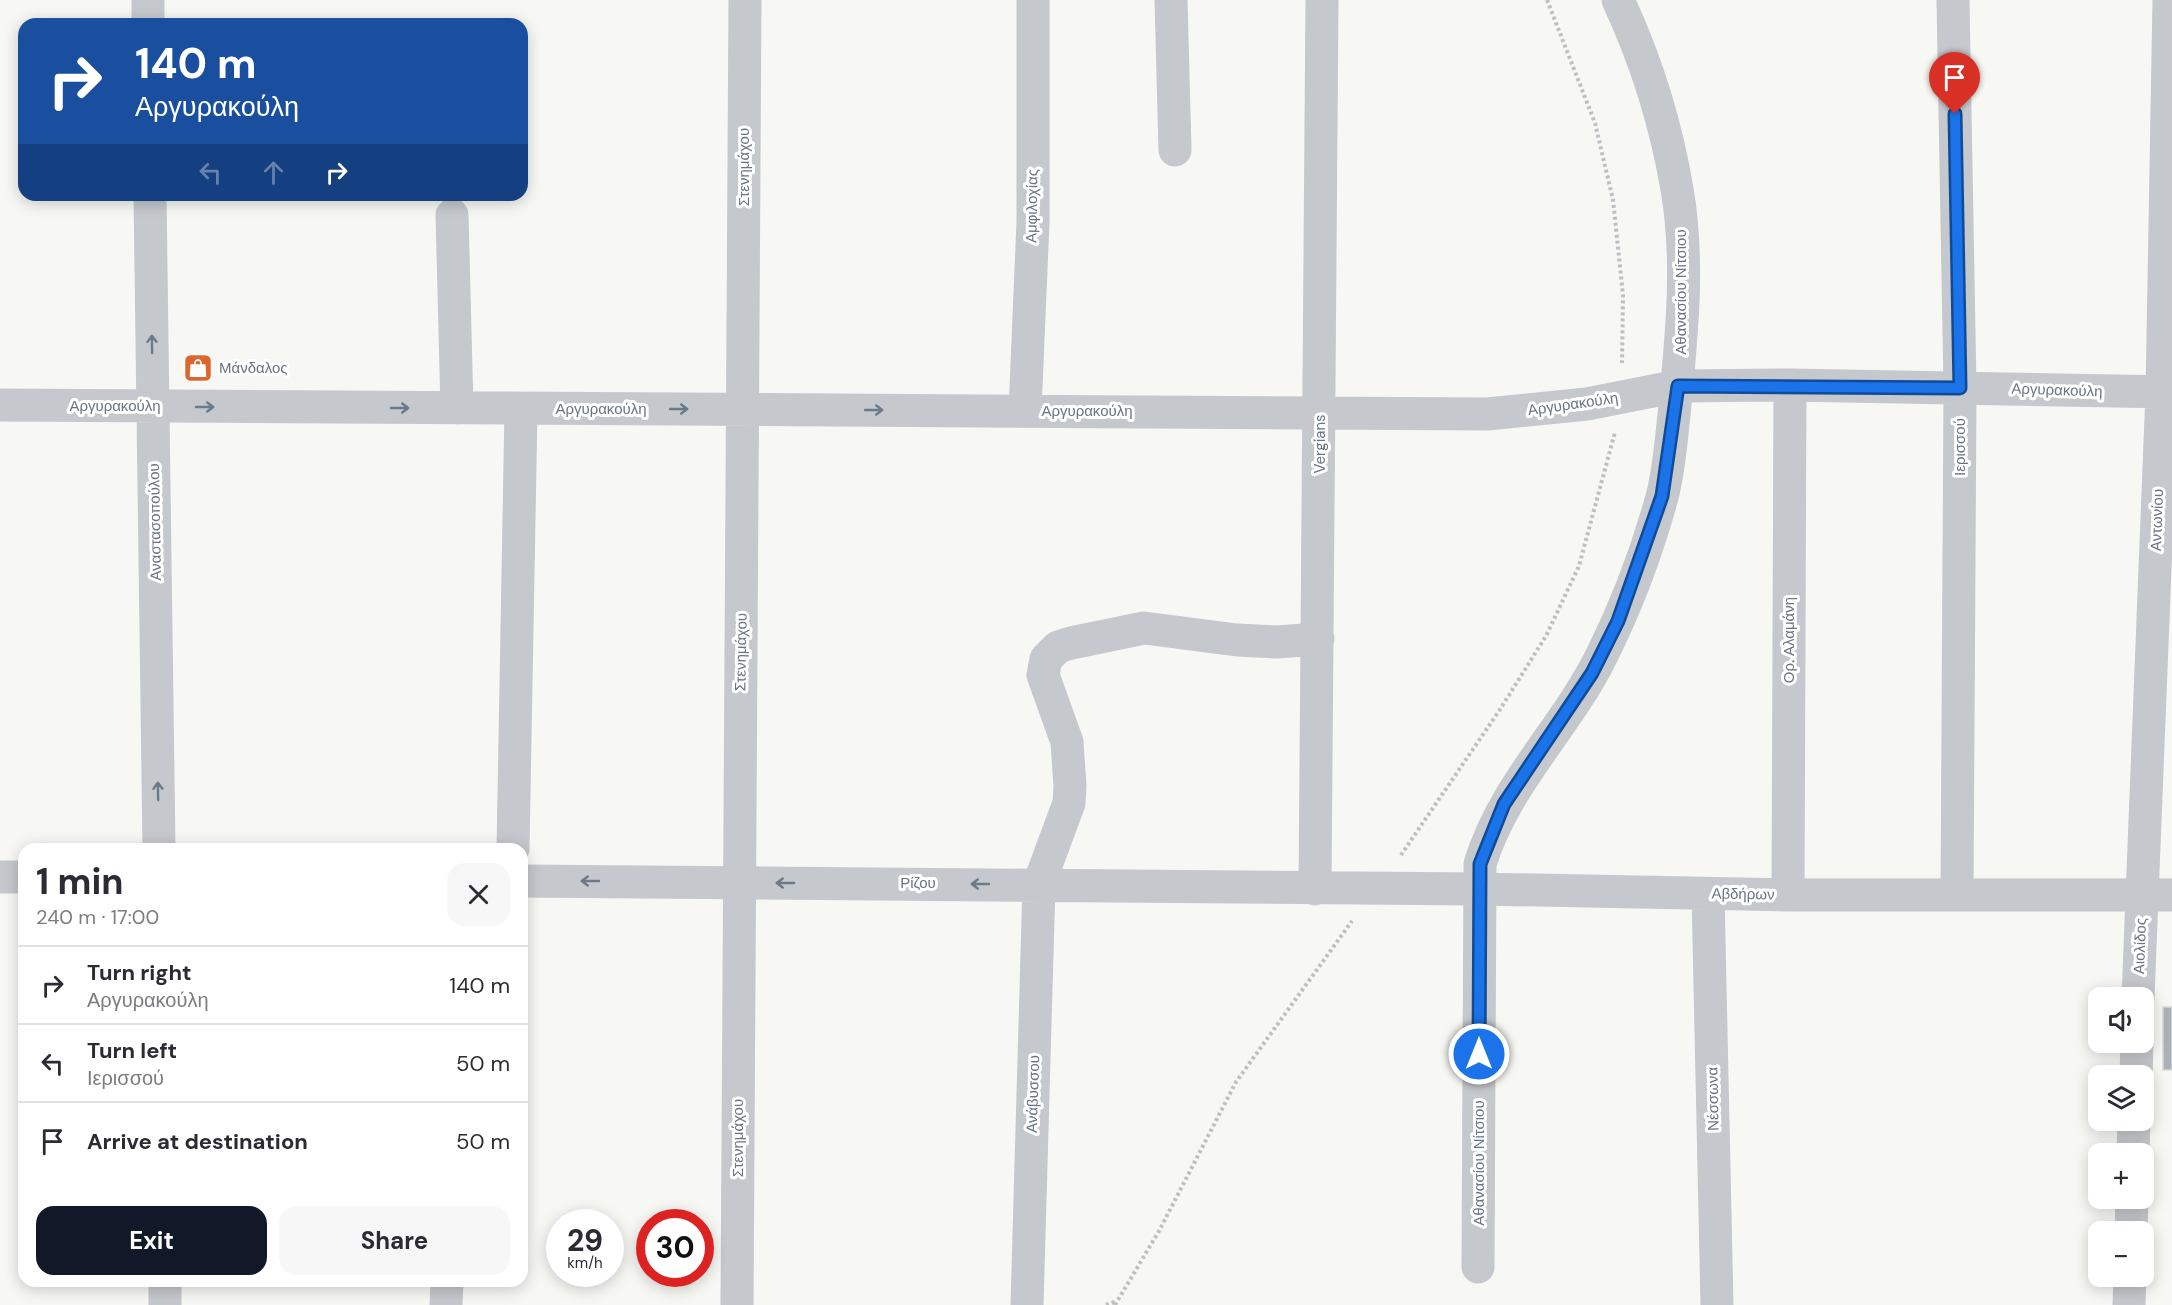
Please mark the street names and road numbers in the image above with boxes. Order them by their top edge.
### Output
street label: Στενημάχου [734,128,754,206]
street label: Αμφιλοχίας [1021,169,1043,243]
street label: Αθανασίου Νίτσιου [1671,229,1691,355]
street label: Αργυρακούλη [2011,378,2103,402]
street label: Αργυρακούλη [1526,388,1620,420]
street label: Αργυρακούλη [69,396,161,416]
street label: Αργυρακούλη [555,399,647,419]
street label: Αργυρακούλη [1041,401,1133,421]
street label: Vergians [1310,414,1330,474]
street label: Ιερισσού [1950,418,1970,476]
street label: Αναστασοπούλου [144,463,166,581]
street label: Αντωνίου [2146,489,2168,551]
street label: Ορ. Αλαμάνη [1779,597,1799,683]
street label: Στενημάχου [730,613,752,691]
street label: Ρίζου [900,873,936,893]
street label: Αβδήρων [1711,883,1775,905]
street label: Αιολίδος [2129,918,2151,974]
street label: Ανάβυσσου [1022,1055,1044,1133]
street label: Νέσσωνα [1702,1067,1724,1131]
street label: Στενημάχου [728,1099,748,1177]
street label: Αθανασίου Νίτσιου [1469,1100,1489,1226]

